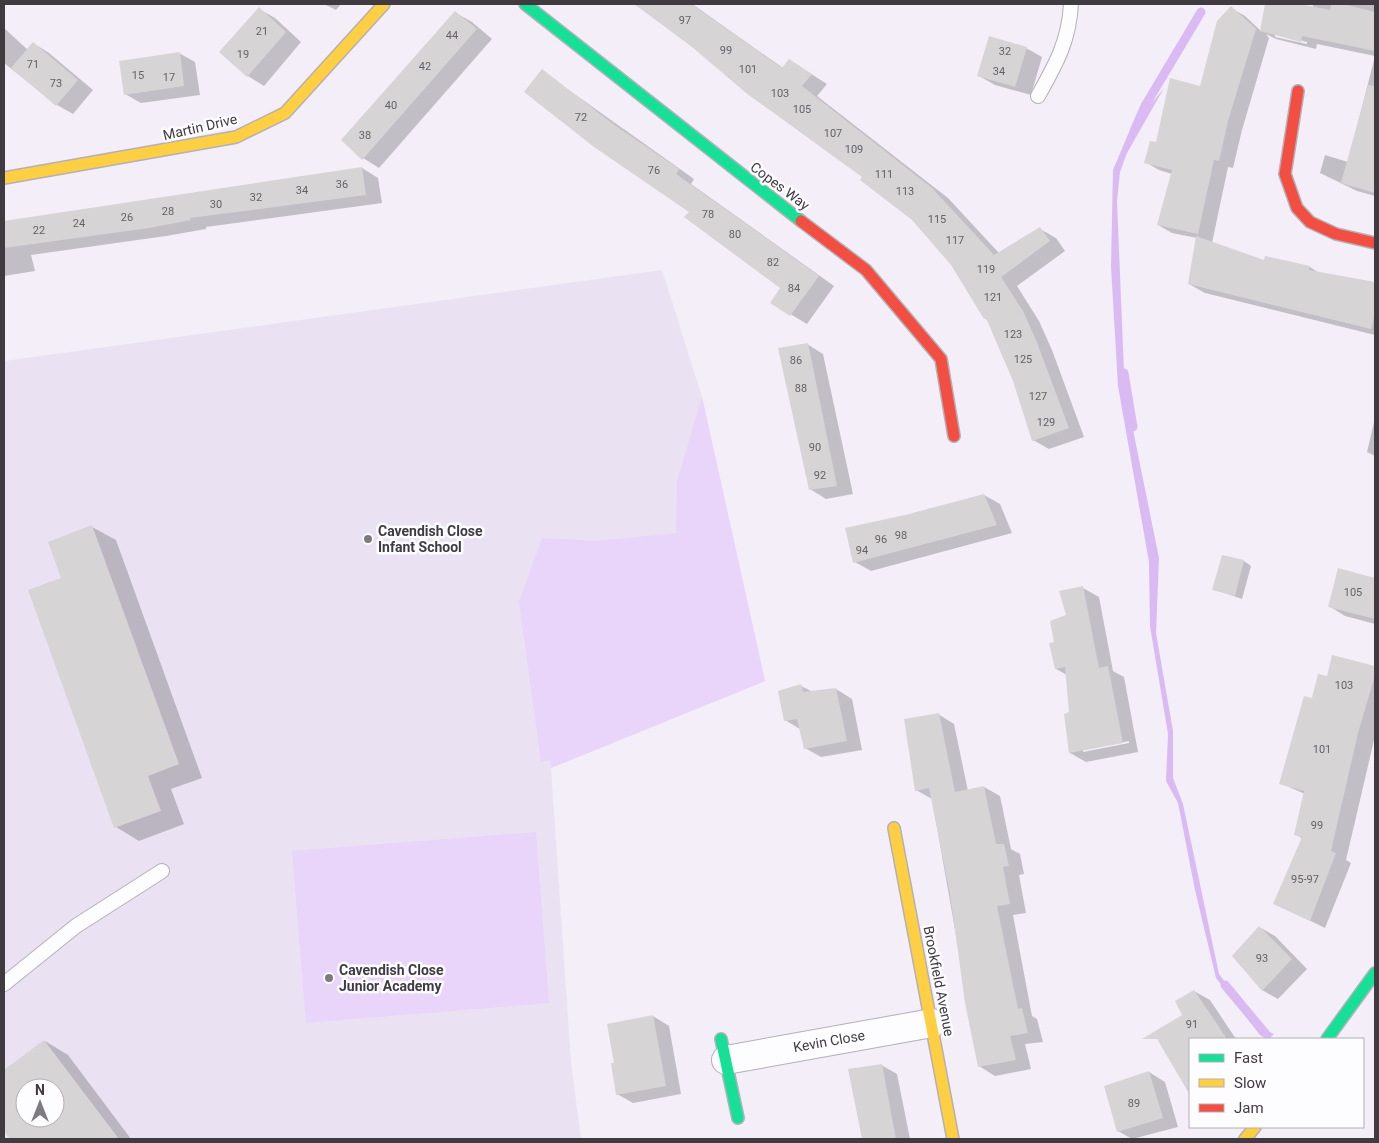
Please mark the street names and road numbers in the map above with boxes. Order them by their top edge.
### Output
street label: Martin Drive [161,111,239,143]
street label: Copes Way [747,159,813,213]
street label: Brookfield Avenue [920,924,958,1038]
street label: Kevin Close [792,1027,866,1055]

